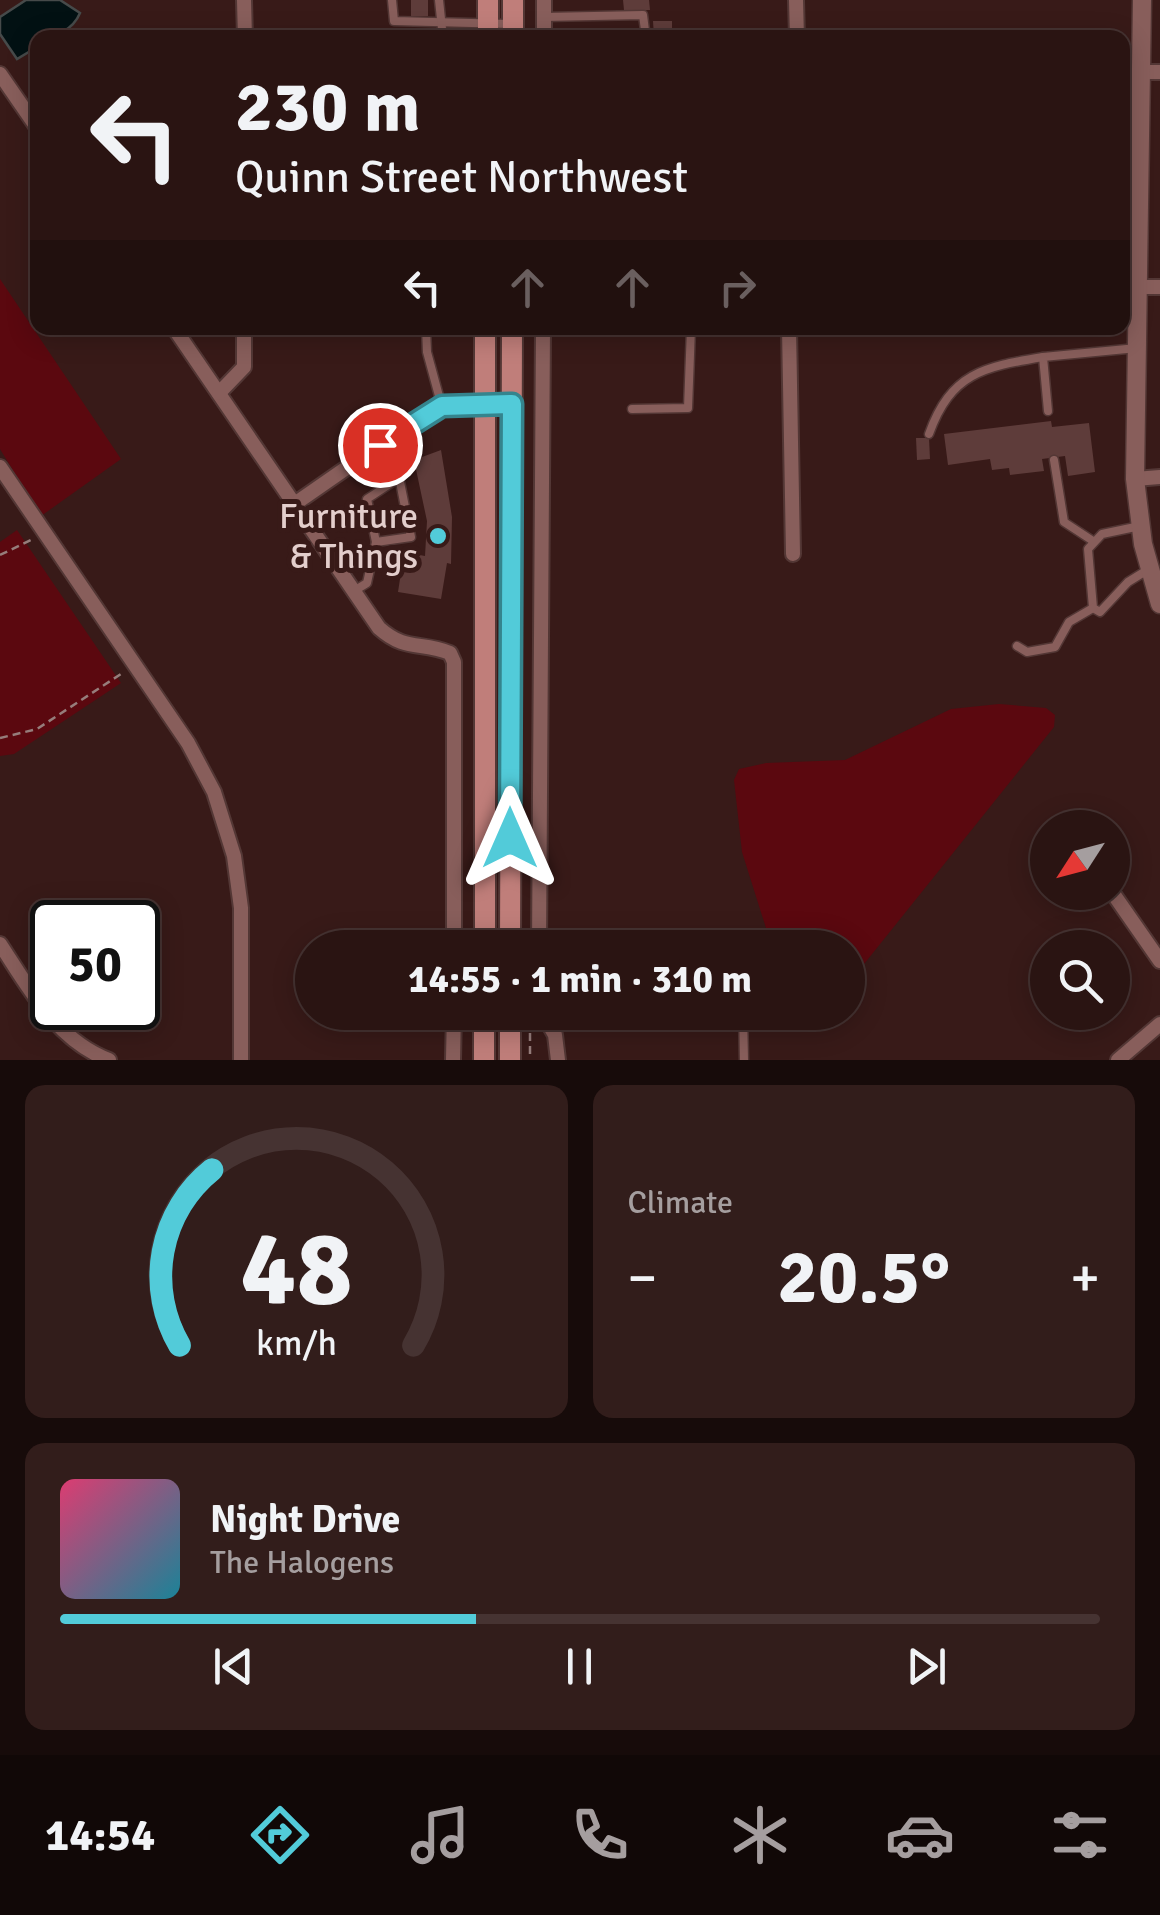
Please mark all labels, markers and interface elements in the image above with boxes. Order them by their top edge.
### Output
text: 230 m [235,64,420,150]
icon: left [70,70,200,200]
text: Quinn Street Northwest [235,150,688,205]
icon: left [395,260,450,315]
icon: ahead [500,260,555,315]
icon: ahead [605,260,660,315]
icon: right [710,260,765,315]
pin [338,403,423,488]
icon: arrive [353,418,408,473]
place label: Furniture & Things [279,495,418,578]
marker: Furniture & Things [427,525,449,547]
position arrow [458,786,562,890]
north arrow [1030,810,1130,910]
map controls [1030,810,1130,1030]
speed limit sign: 50 [30,900,160,1030]
button: search [1030,930,1130,1030]
text: 14:55 · 1 min · 310 m [408,956,752,1003]
text: Climate [628,1183,733,1222]
text: 48 [240,1205,352,1333]
text: 20.5° [777,1231,950,1324]
text: − [628,1244,657,1312]
text: + [1070,1244,1100,1312]
text: km/h [256,1321,337,1365]
text: Night Drive [210,1496,400,1543]
text: The Halogens [210,1543,394,1582]
icon: previous [206,1639,261,1694]
icon: pause [552,1639,607,1694]
icon: next [899,1639,954,1694]
icon: directions [245,1800,315,1870]
icon: music [405,1800,475,1870]
icon: phone [565,1800,635,1870]
icon: climate [725,1800,795,1870]
icon: car [885,1800,955,1870]
icon: filters [1045,1800,1115,1870]
text: 14:54 [45,1808,155,1863]

